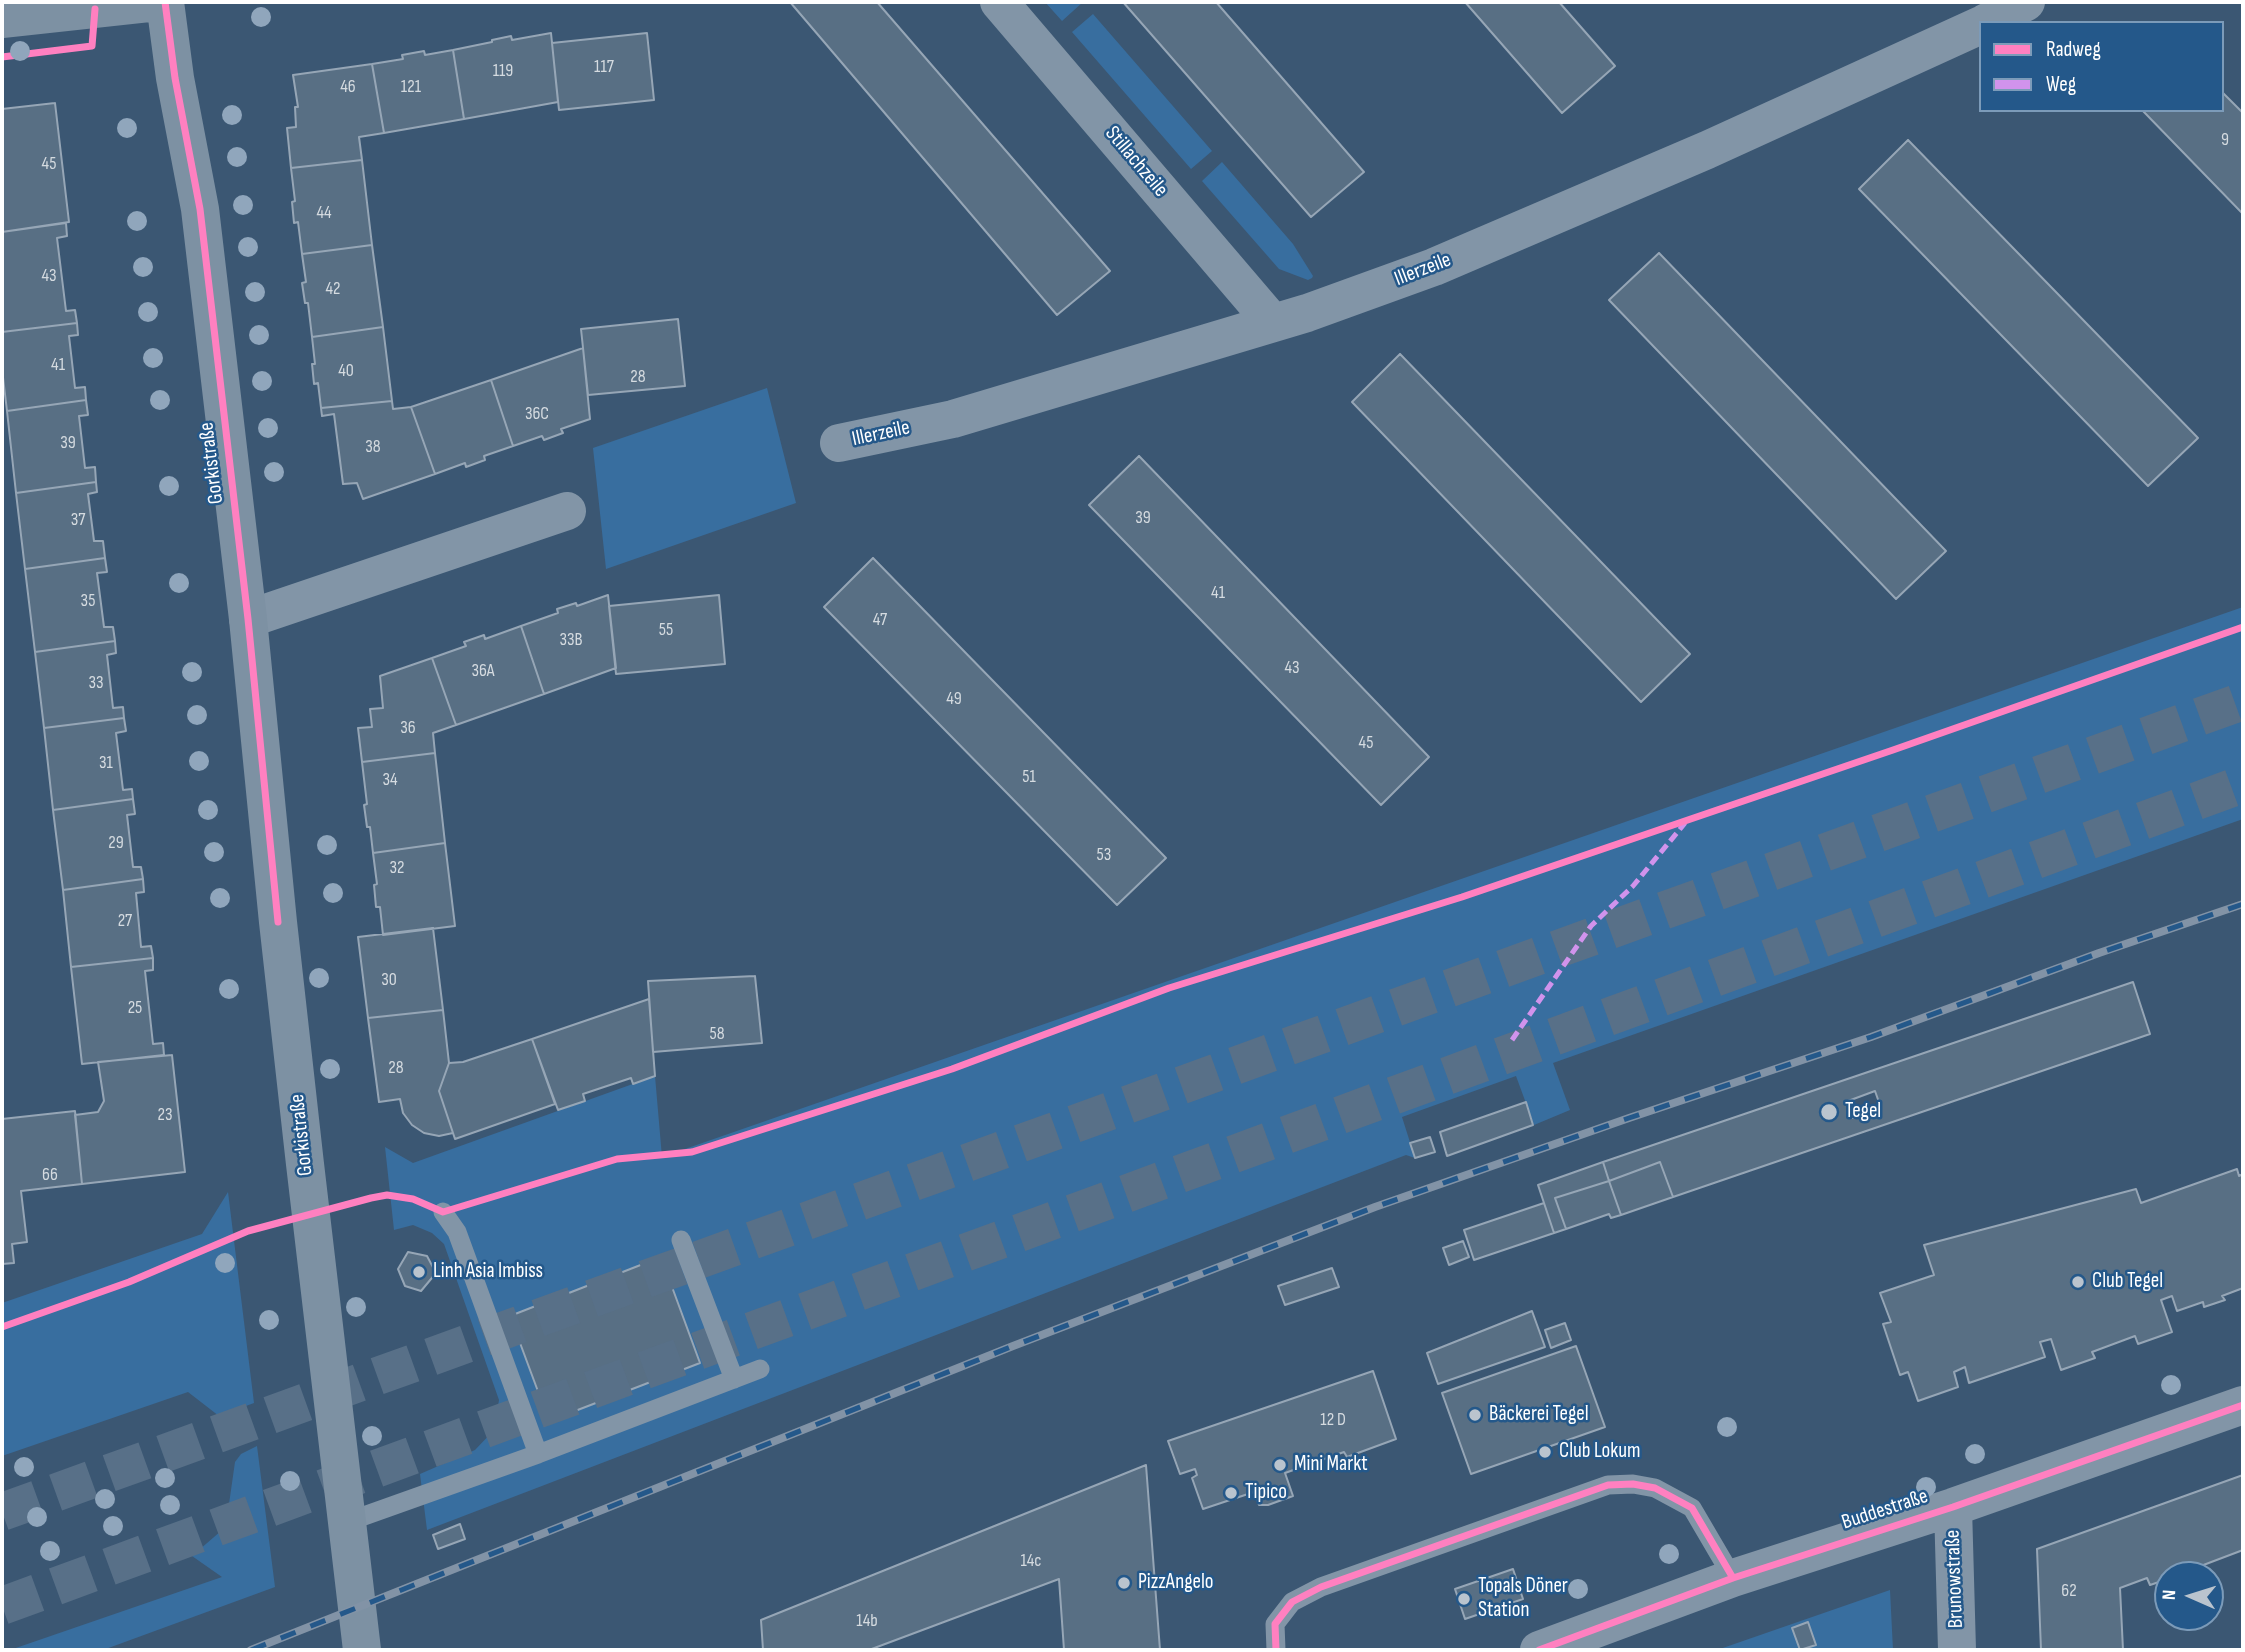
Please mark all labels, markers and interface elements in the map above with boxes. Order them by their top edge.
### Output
legend [1979,21,2224,112]
text: Radweg [2046,37,2101,62]
house number: 117 [594,56,614,78]
house number: 119 [493,60,513,82]
text: Weg [2046,72,2076,97]
house number: 46 [340,76,356,98]
house number: 121 [401,76,421,98]
street label: Stillachzeile [1099,122,1173,202]
house number: 9 [2221,129,2229,151]
house number: 45 [42,153,56,175]
house number: 44 [316,202,332,224]
street label: Illerzeile [1391,248,1455,292]
house number: 43 [41,265,57,287]
house number: 42 [325,278,341,300]
house number: 41 [51,354,65,376]
house number: 40 [338,360,354,382]
house number: 28 [630,366,646,388]
house number: 36C [525,403,549,425]
street label: Illerzeile [850,416,912,452]
street label: Gorkistraße [194,421,230,505]
house number: 39 [60,432,76,454]
house number: 38 [365,436,381,458]
house number: 39 [1135,507,1151,529]
house number: 37 [71,509,85,531]
house number: 41 [1211,582,1225,604]
house number: 35 [81,590,95,612]
house number: 47 [873,609,887,631]
house number: 55 [659,619,673,641]
house number: 33B [559,629,583,651]
house number: 43 [1284,657,1300,679]
house number: 36A [471,660,495,682]
house number: 33 [88,672,104,694]
house number: 49 [946,688,962,710]
house number: 36 [400,717,416,739]
house number: 45 [1359,732,1373,754]
house number: 31 [99,752,113,774]
house number: 51 [1022,766,1036,788]
house number: 34 [382,769,398,791]
house number: 29 [108,832,124,854]
house number: 53 [1097,844,1111,866]
house number: 32 [390,857,404,879]
house number: 27 [118,910,132,932]
house number: 30 [381,969,397,991]
house number: 25 [128,997,142,1019]
house number: 58 [709,1023,725,1045]
house number: 28 [388,1057,404,1079]
street label: Gorkistraße [285,1093,319,1177]
place label: Tegel [1845,1099,1881,1125]
marker: Tegel [1819,1102,1839,1122]
house number: 23 [158,1104,172,1126]
house number: 66 [42,1164,58,1186]
place label: Linh Asia Imbiss [433,1259,543,1285]
marker: Linh Asia Imbiss [411,1264,427,1280]
place label: Club Tegel [2092,1269,2163,1295]
marker: Club Tegel [2070,1274,2086,1290]
place label: Bäckerei Tegel [1489,1402,1589,1428]
marker: Bäckerei Tegel [1467,1407,1483,1423]
house number: 12 D [1320,1409,1346,1431]
place label: Club Lokum [1559,1439,1640,1465]
marker: Club Lokum [1537,1444,1553,1460]
place label: Mini Markt [1294,1452,1368,1478]
marker: Mini Markt [1272,1457,1288,1473]
place label: Tipico [1245,1480,1287,1506]
street label: Buddestraße [1839,1484,1931,1536]
marker: Tipico [1223,1485,1239,1501]
street label: Brunowstraße [1941,1529,1969,1629]
house number: 14c [1020,1550,1042,1572]
north arrow [2154,1561,2224,1631]
place label: PizzAngelo [1138,1570,1214,1596]
place label: Topals Döner Station [1478,1574,1568,1624]
marker: PizzAngelo [1116,1575,1132,1591]
house number: 62 [2061,1580,2077,1602]
text: N [2158,1589,2181,1601]
marker: Topals Döner Station [1456,1591,1472,1607]
house number: 14b [856,1610,878,1632]

